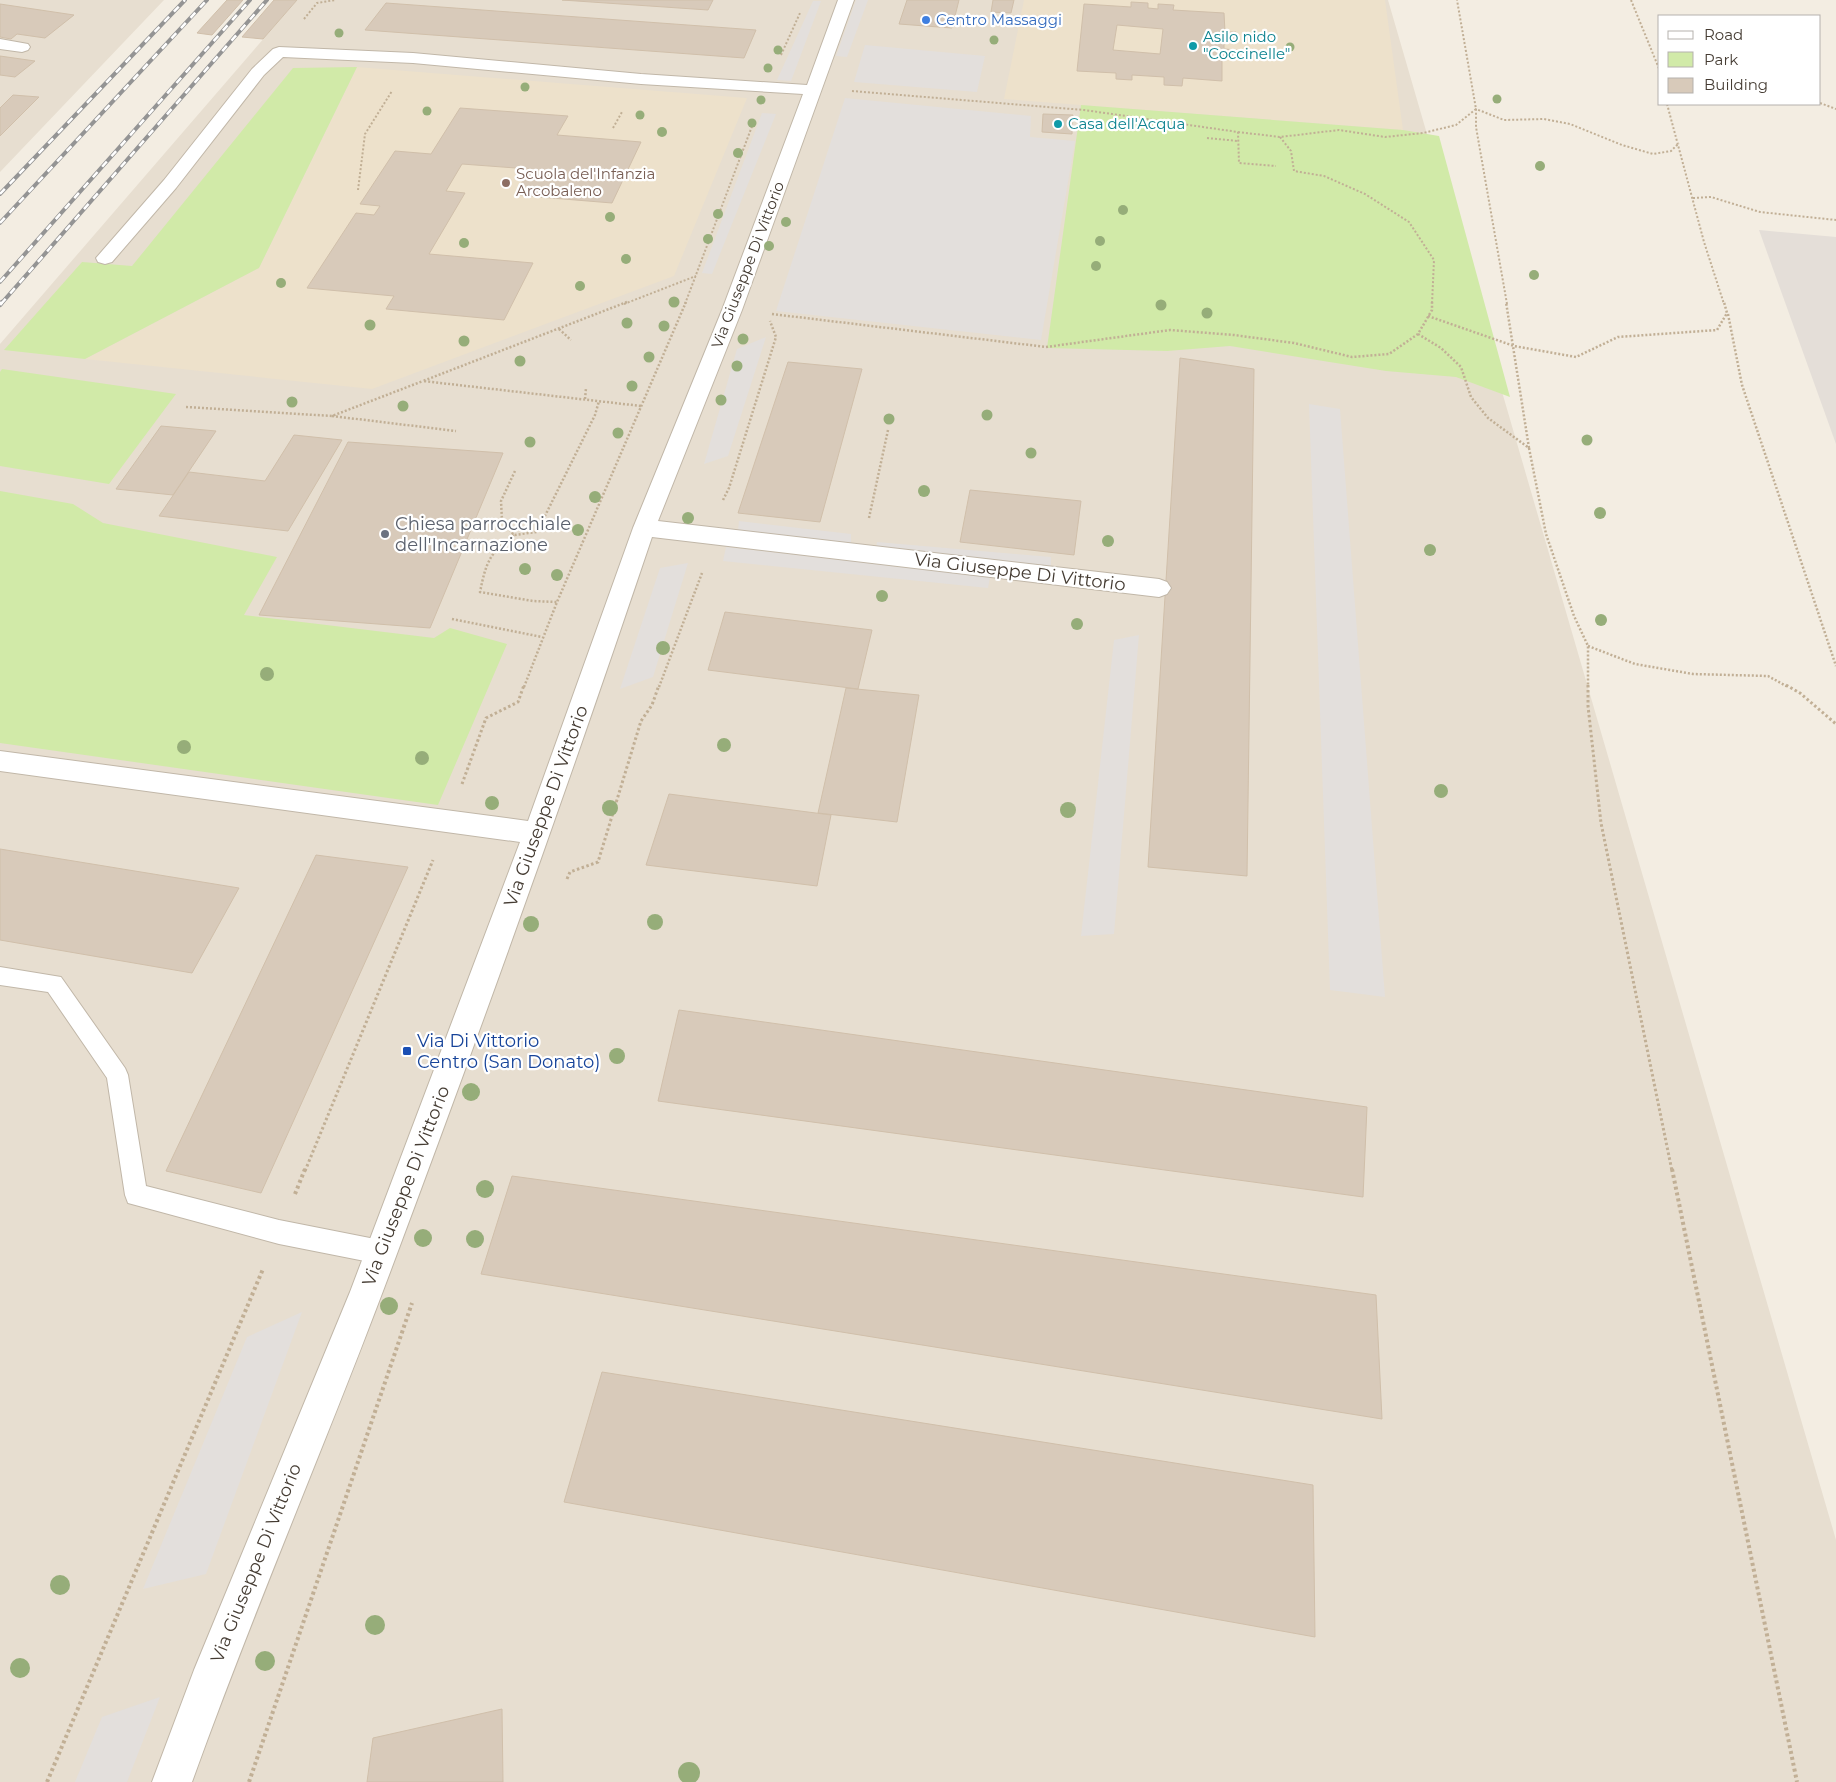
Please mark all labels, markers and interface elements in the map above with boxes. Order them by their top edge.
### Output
place label: Centro Massaggi [936,10,1062,29]
marker: Centro Massaggi [920,14,932,26]
legend [1658,15,1821,105]
text: Road [1704,25,1743,44]
place label: Asilo nido "Coccinelle" [1203,27,1290,63]
marker: Asilo nido "Coccinelle" [1187,40,1199,52]
text: Park [1704,50,1738,69]
text: Building [1704,75,1768,94]
place label: Casa dell'Acqua [1068,114,1185,133]
marker: Casa dell'Acqua [1052,118,1064,130]
place label: Scuola del'Infanzia Arcobaleno [516,164,655,200]
marker: Scuola del'Infanzia Arcobaleno [500,177,512,189]
street label: Via Giuseppe Di Vittorio [707,179,788,351]
place label: Chiesa parrocchiale dell'Incarnazione [395,513,571,556]
marker: Chiesa parrocchiale dell'Incarnazione [379,528,391,540]
street label: Via Giuseppe Di Vittorio [913,548,1127,596]
street label: Via Giuseppe Di Vittorio [499,702,593,910]
place label: Via Di Vittorio Centro (San Donato) [417,1030,600,1073]
marker: Via Di Vittorio Centro (San Donato) [401,1045,413,1057]
street label: Via Giuseppe Di Vittorio [358,1083,454,1289]
street label: Via Giuseppe Di Vittorio [206,1460,306,1666]

